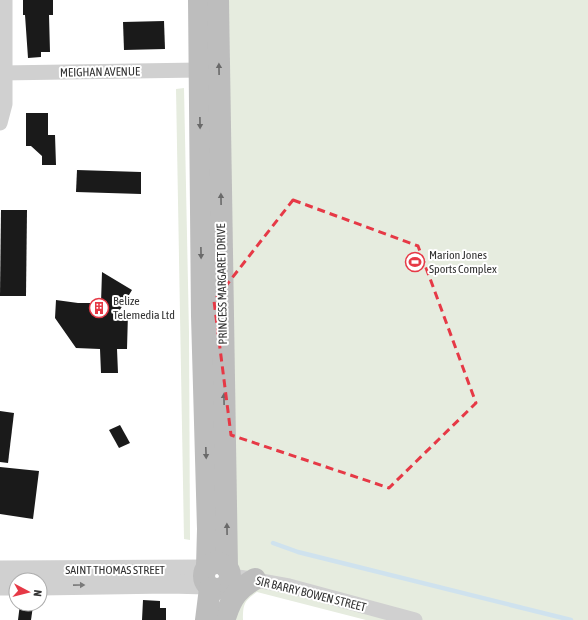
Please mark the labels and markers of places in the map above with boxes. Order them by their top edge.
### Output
place label: Marion Jones Sports Complex [429,248,497,276]
sports icon: Marion Jones Sports Complex [404,251,426,273]
place label: Belize Telemedia Ltd [113,294,175,322]
building icon: Belize Telemedia Ltd [88,297,110,319]

